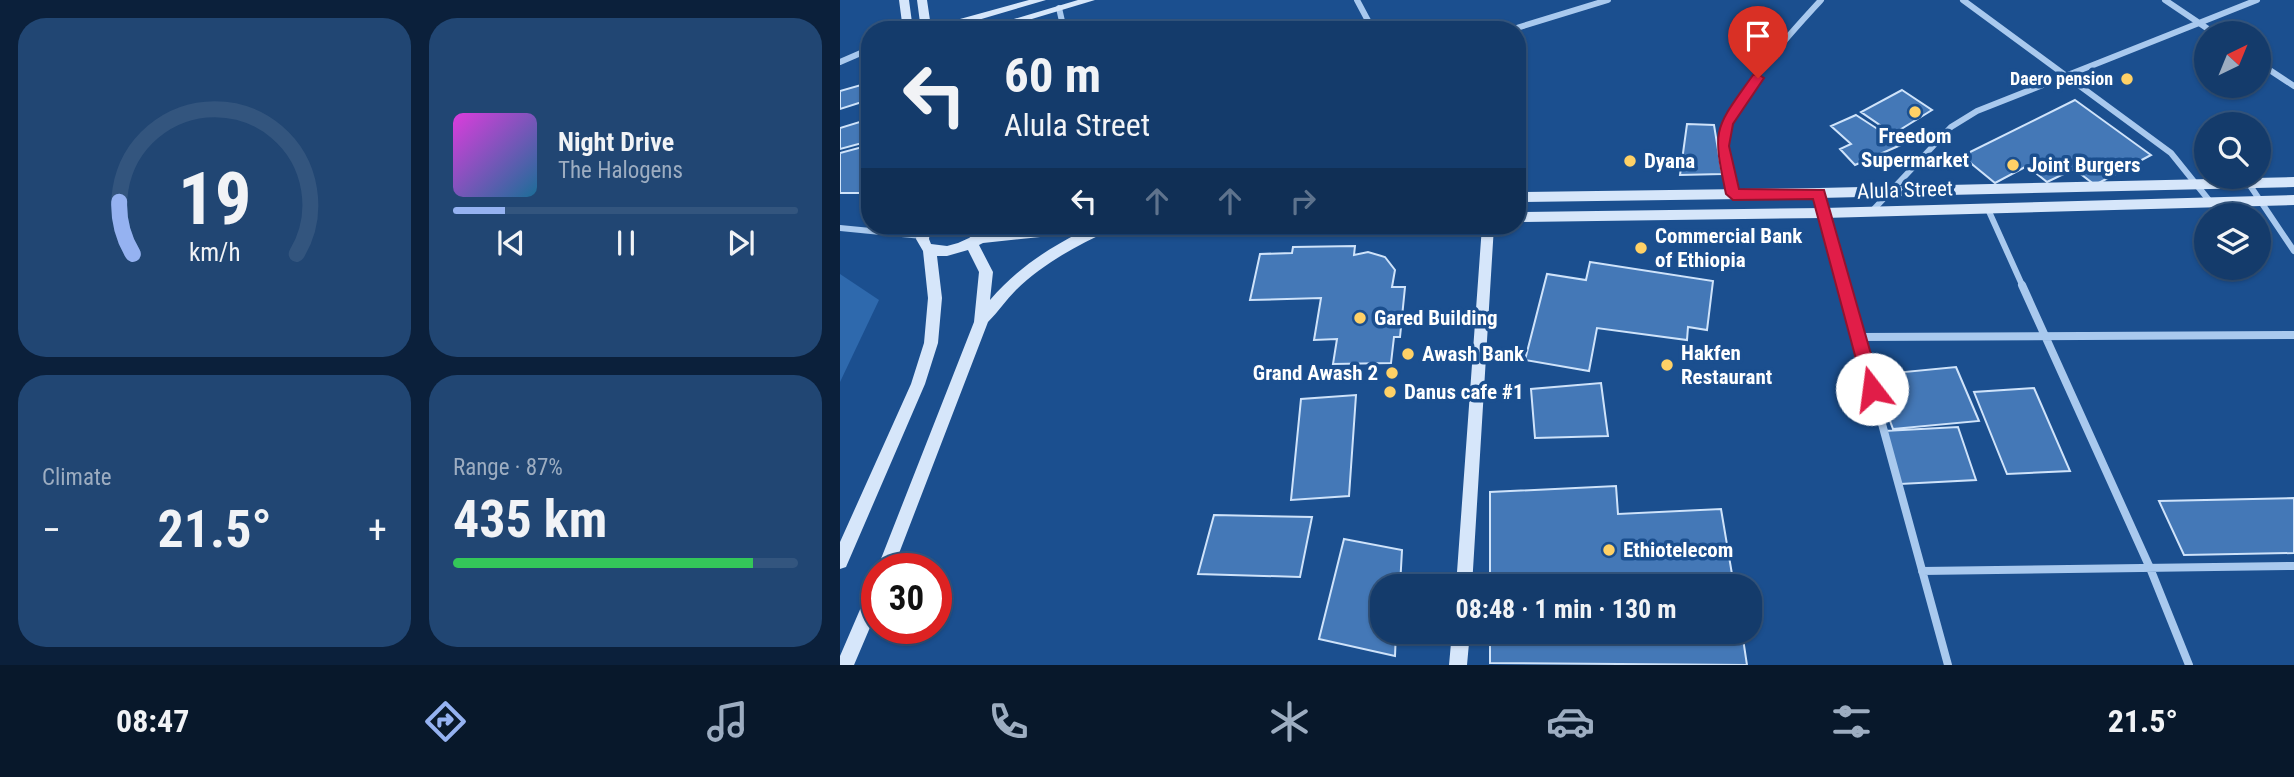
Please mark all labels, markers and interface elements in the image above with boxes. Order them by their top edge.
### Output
pin [1728,6,1788,78]
icon: arrive [1739,17,1777,55]
north arrow [2194,21,2272,98]
map controls [2194,21,2271,280]
text: 60 m [1004,47,1101,104]
icon: left [889,49,980,140]
place label: Daero pension [2010,68,2113,89]
marker: Daero pension [2119,71,2135,87]
marker: Freedom Supermarket [1907,104,1923,120]
text: Alula Street [1004,106,1150,144]
button: search [2194,112,2271,189]
place label: Freedom Supermarket [1861,124,1969,172]
text: Night Drive [558,127,674,157]
place label: Dyana [1644,149,1695,173]
marker: Dyana [1622,153,1638,169]
place label: Joint Burgers [2027,153,2141,177]
text: 19 [178,156,251,242]
text: The Halogens [558,157,683,184]
marker: Joint Burgers [2005,157,2021,173]
street label: Alula Street [1857,176,1953,204]
icon: left [1065,182,1103,220]
icon: ahead [1138,182,1176,220]
icon: ahead [1211,182,1249,220]
icon: right [1284,182,1322,220]
button: layers [2194,203,2271,280]
icon: previous [492,224,530,262]
icon: pause [607,224,645,262]
icon: next [722,224,760,262]
place label: Commercial Bank of Ethiopia [1655,224,1803,272]
text: km/h [189,238,240,267]
marker: Commercial Bank of Ethiopia [1633,240,1649,256]
place label: Gared Building [1374,306,1498,330]
marker: Gared Building [1352,310,1368,326]
place label: Hakfen Restaurant [1681,341,1772,389]
place label: Awash Bank [1422,342,1525,366]
marker: Awash Bank [1400,346,1416,362]
position arrow [1835,352,1909,426]
marker: Hakfen Restaurant [1659,357,1675,373]
place label: Grand Awash 2 [1253,361,1378,385]
marker: Grand Awash 2 [1384,365,1400,381]
place label: Danus cafe #1 [1404,380,1524,404]
marker: Danus cafe #1 [1382,384,1398,400]
text: Range · 87% [453,454,563,481]
text: Climate [42,464,112,491]
text: 435 km [453,489,607,550]
text: 21.5° [157,499,272,560]
text: − [42,508,61,552]
text: + [368,508,387,552]
place label: Ethiotelecom [1623,538,1733,562]
marker: Ethiotelecom [1601,542,1617,558]
speed limit sign: 30 [861,553,952,644]
text: 08:48 · 1 min · 130 m [1456,594,1676,624]
icon: directions [421,697,470,746]
icon: music [703,697,752,746]
icon: phone [984,697,1033,746]
icon: climate [1265,697,1314,746]
icon: car [1546,697,1595,746]
icon: filters [1827,697,1876,746]
text: 08:47 [116,702,189,740]
text: 21.5° [2108,702,2178,740]

